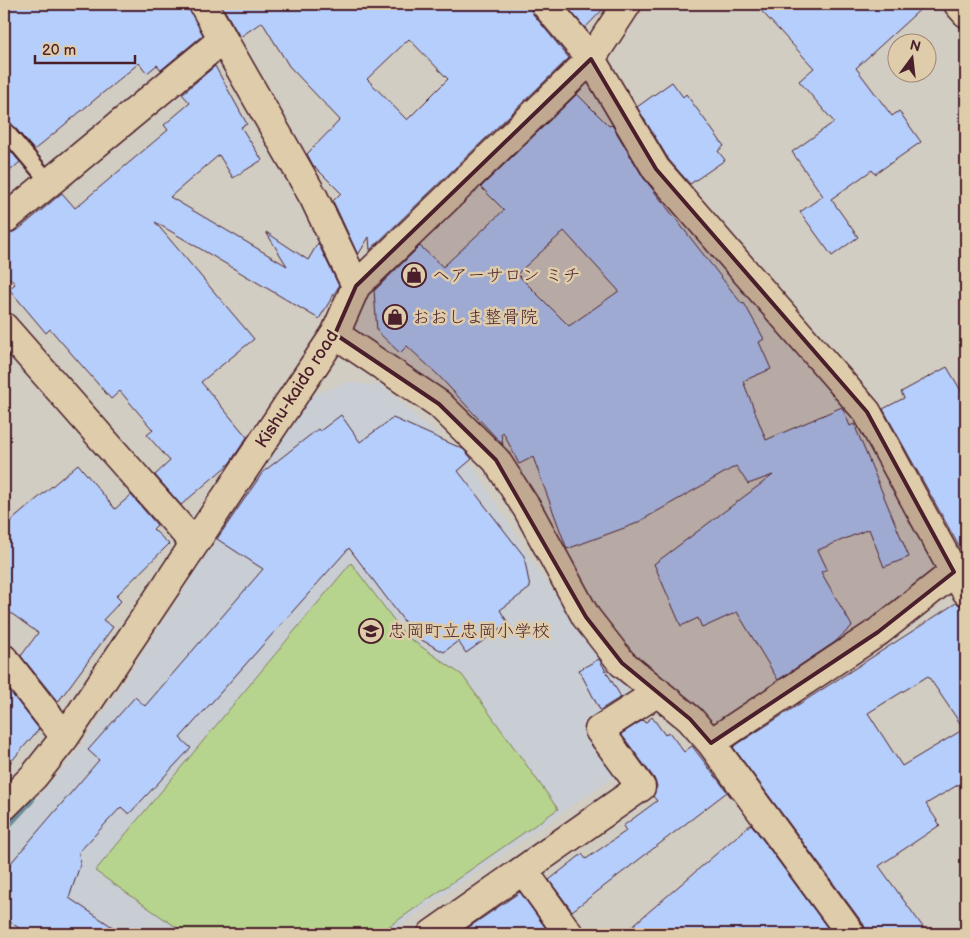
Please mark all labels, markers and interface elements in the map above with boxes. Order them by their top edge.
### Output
scale bar [35,32,135,64]
north arrow [888,32,938,82]
text: N [908,36,923,55]
text: 20 m [42,41,76,60]
shop icon: ヘアーサロン ミチ [401,262,427,288]
place label: ヘアーサロン ミチ [432,265,581,286]
shop icon: おおしま整骨院 [382,304,408,330]
place label: おおしま整骨院 [412,307,538,328]
street label: Kishu-kaido road [251,326,343,452]
school or university icon: 忠岡町立忠岡小学校 [358,618,384,644]
place label: 忠岡町立忠岡小学校 [388,621,550,642]

